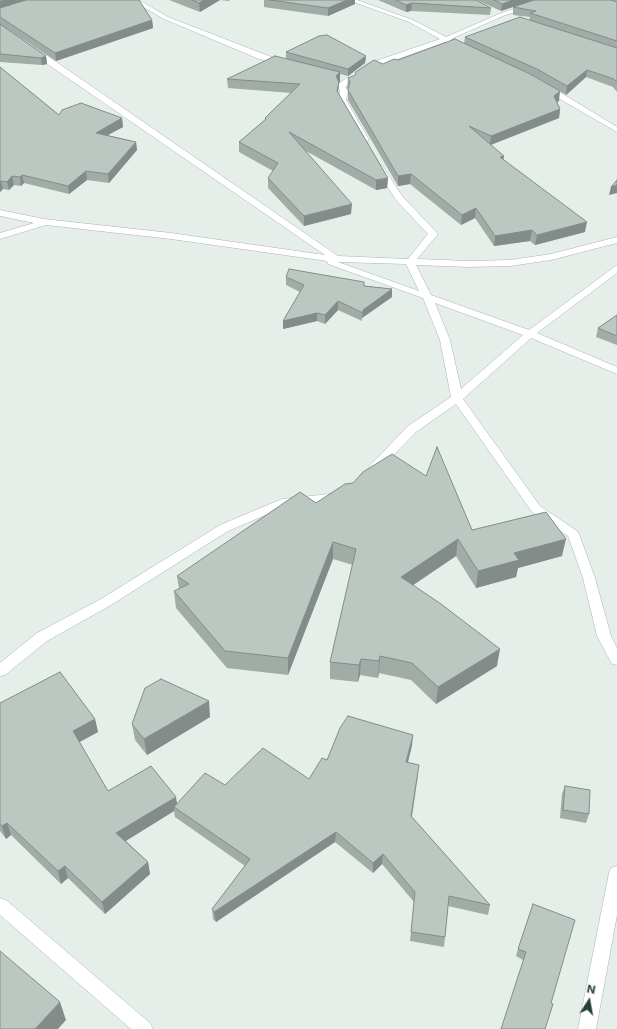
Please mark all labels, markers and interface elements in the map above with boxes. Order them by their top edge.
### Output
north arrow [569,981,609,1021]
text: N [586,982,597,997]

